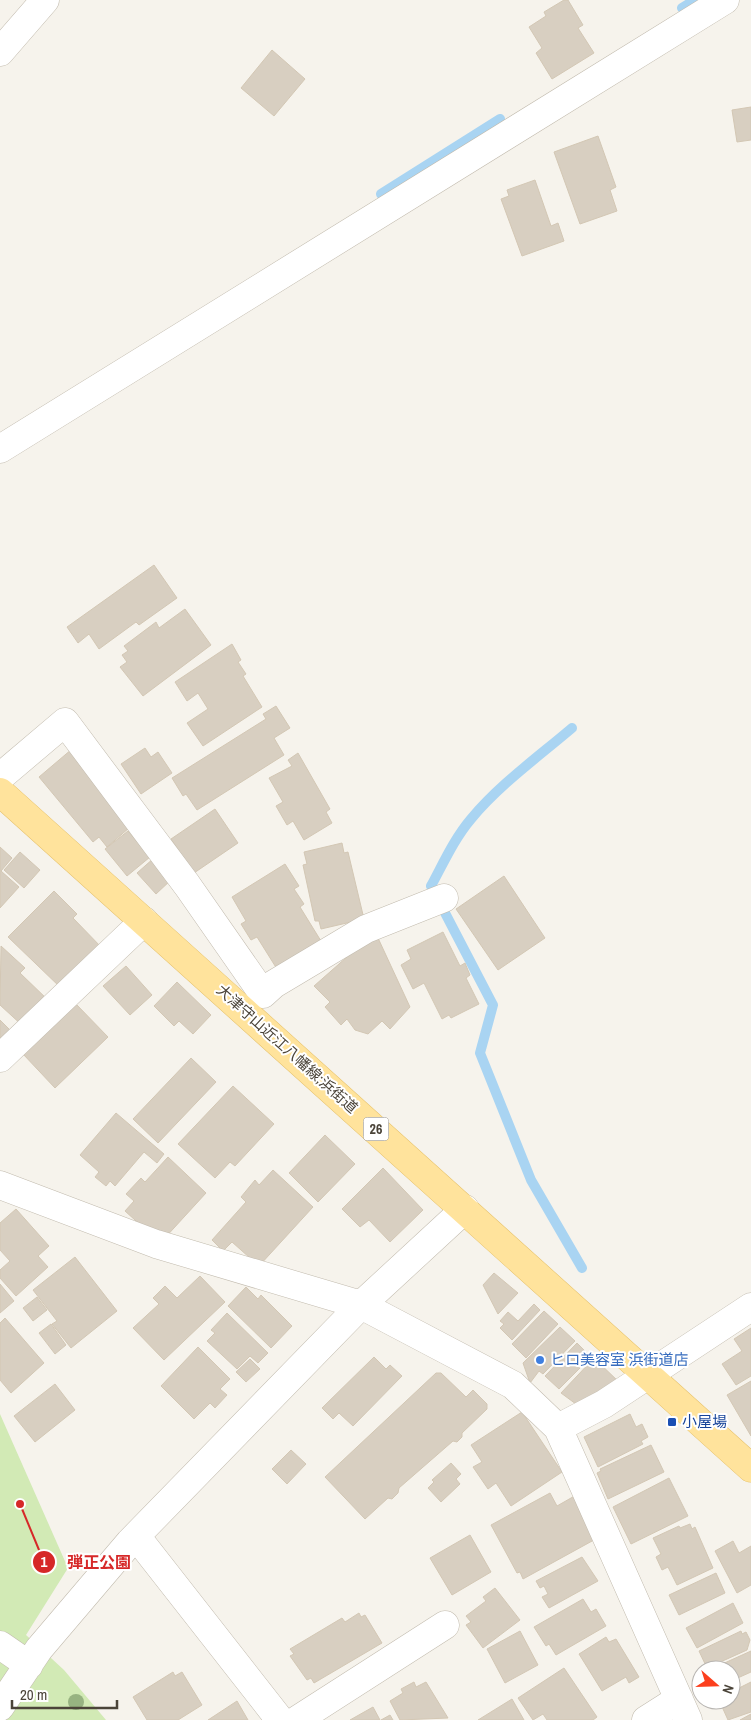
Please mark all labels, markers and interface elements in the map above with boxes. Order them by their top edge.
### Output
street label: 大津守山近江八幡線;浜街道 [212,979,363,1118]
road number: 26 [364,1118,388,1140]
place label: ヒロ美容室 浜街道店 [550,1349,688,1370]
marker: ヒロ美容室 浜街道店 [534,1354,546,1366]
place label: 小屋場 [682,1411,727,1432]
marker: 小屋場 [666,1416,678,1428]
callout: 弾正公園 [32,1547,141,1578]
text: 1 [41,1551,48,1572]
text: 弾正公園 [67,1551,131,1573]
north arrow [691,1660,741,1710]
scale bar [12,1678,118,1710]
text: N [718,1682,738,1696]
text: 20 m [20,1684,47,1705]

